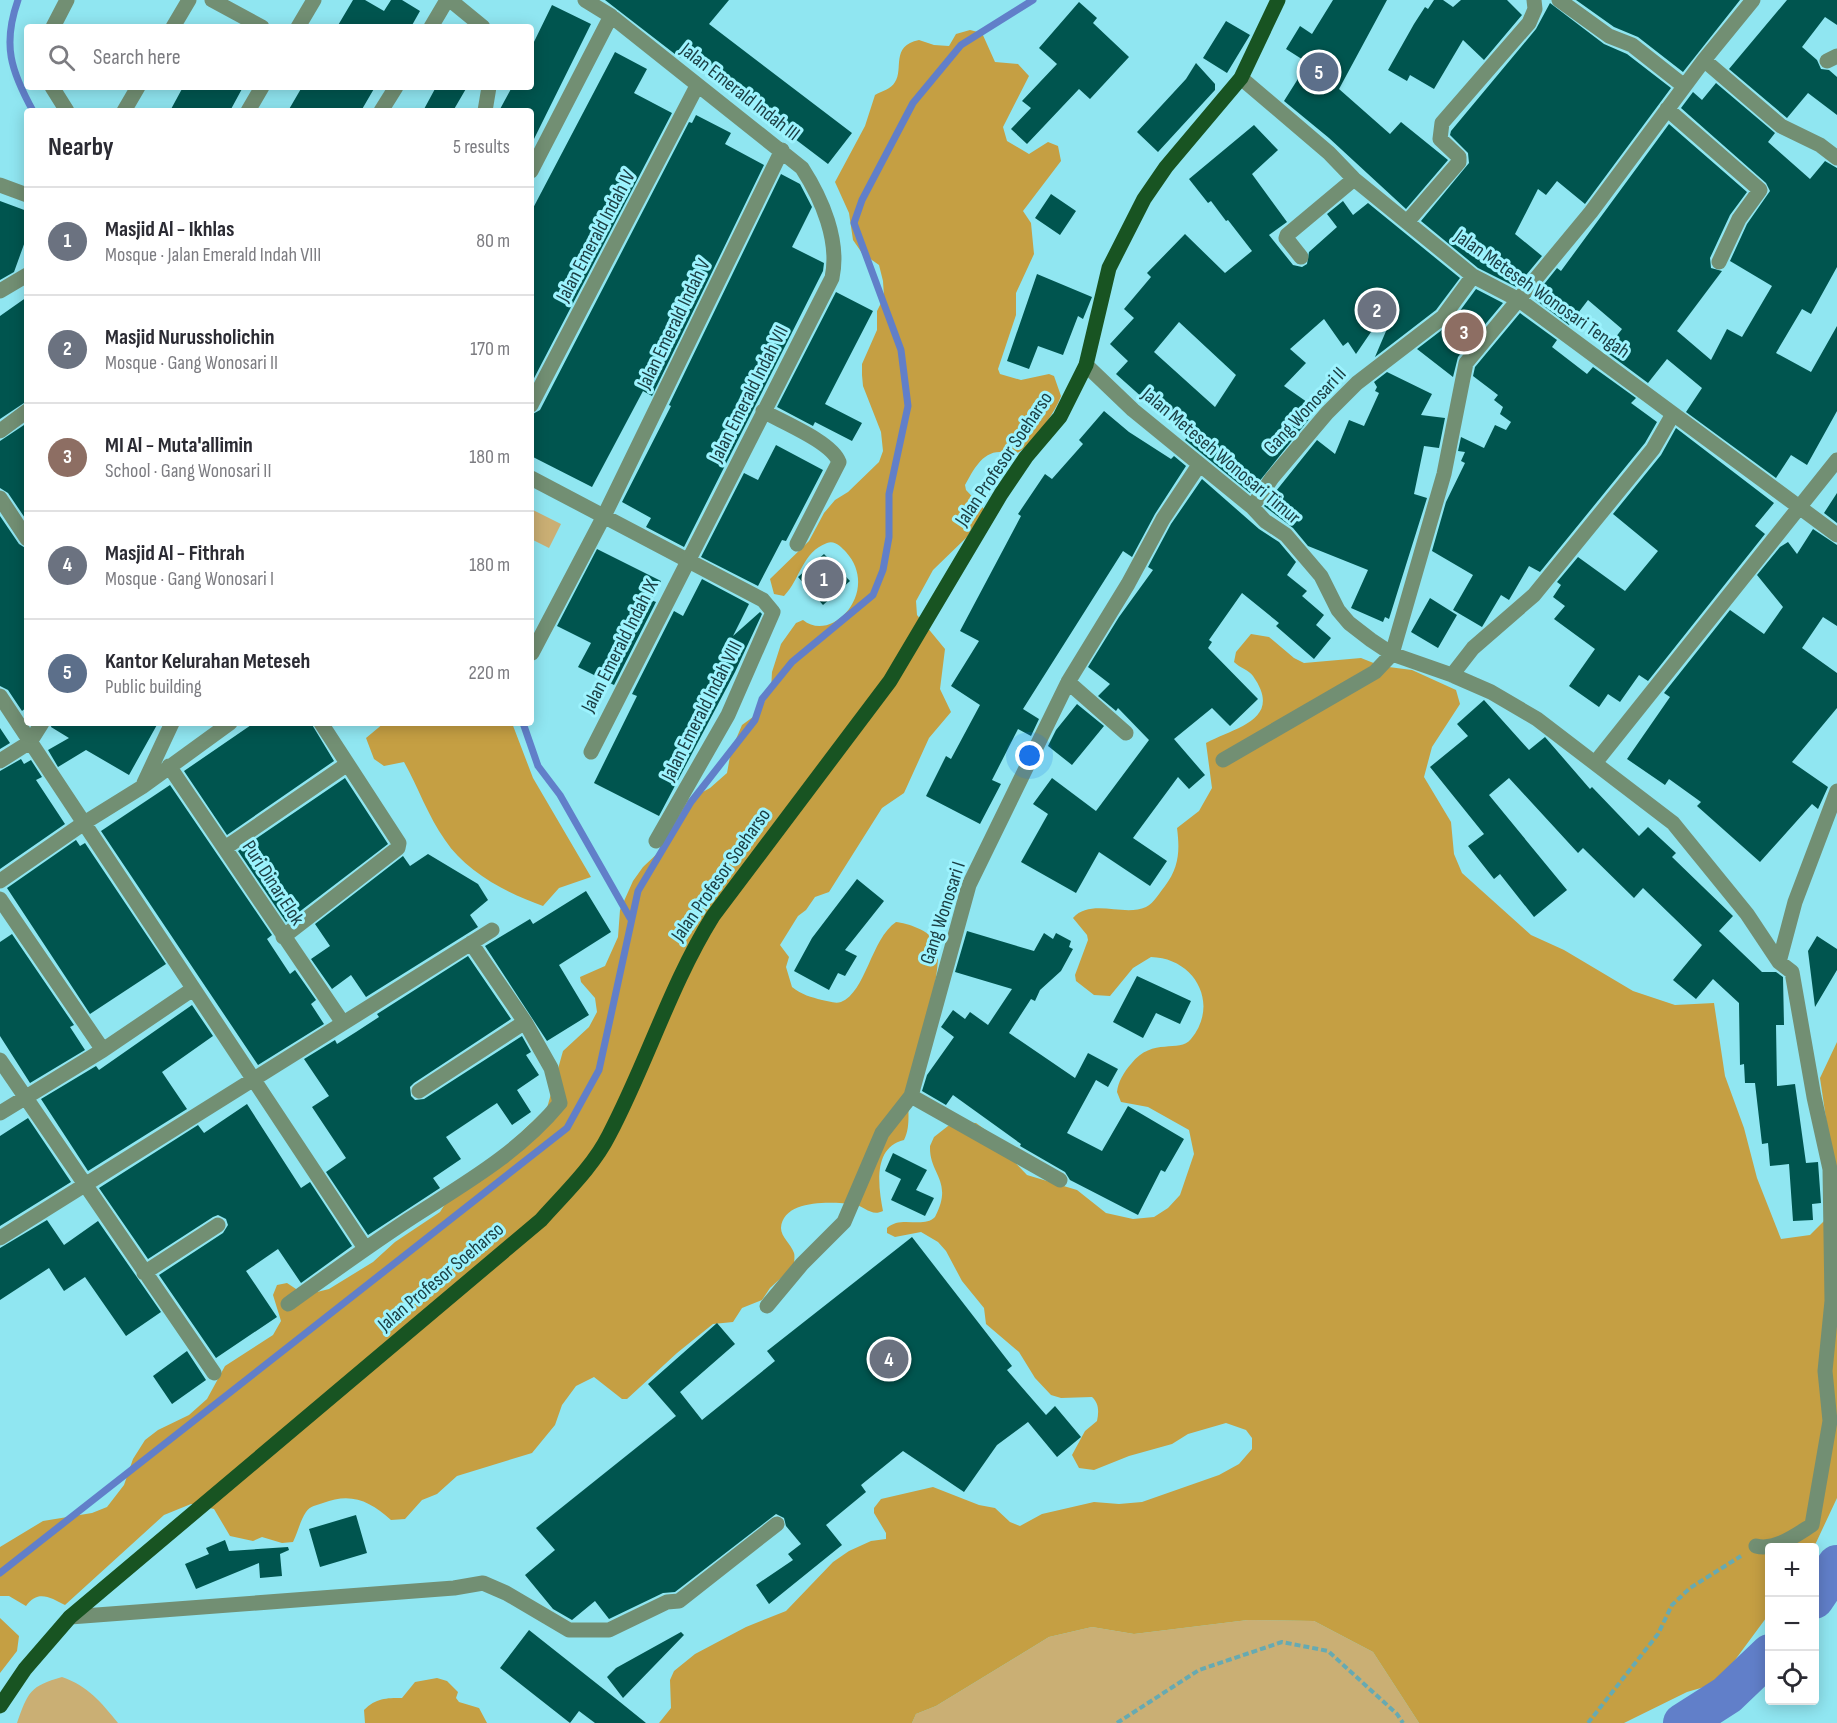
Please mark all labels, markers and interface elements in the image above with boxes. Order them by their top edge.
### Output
search box [24,24,534,90]
street label: Jalan Emerald Indah III [675,37,805,146]
icon: search [45,41,78,74]
text: Search here [93,44,180,71]
pin: 5 [1300,50,1338,94]
text: Nearby [48,132,114,163]
text: 5 results [453,135,510,159]
street label: Jalan Emerald Indah IV [551,166,641,307]
text: Masjid Al - Ikhlas [105,216,235,243]
street label: Jalan Meteseh Wonosari Tengah [1449,224,1634,364]
text: 1 [64,229,71,253]
text: 80 m [476,229,510,253]
text: Mosque · Jalan Emerald Indah VIII [105,243,321,267]
street label: Jalan Emerald Indah V [632,255,716,394]
pin: 2 [1358,288,1396,332]
pin: 3 [1444,310,1484,354]
street label: Jalan Emerald Indah VII [704,322,794,467]
text: Masjid Nurussholichin [105,324,275,351]
text: 2 [63,337,72,361]
text: 170 m [470,337,510,361]
text: Mosque · Gang Wonosari II [105,351,278,375]
street label: Gang Wonosari II [1258,362,1352,460]
street label: Jalan Meteseh Wonosari Timur [1136,382,1305,530]
street label: Jalan Profesor Soeharso [950,387,1058,532]
text: MI Al - Muta'allimin [105,432,253,459]
text: 3 [63,445,72,469]
text: 180 m [469,445,510,469]
text: School · Gang Wonosari II [105,459,271,483]
text: Masjid Al - Fithrah [105,540,245,567]
text: 4 [63,553,72,577]
text: 180 m [469,553,510,577]
pin: 1 [804,556,844,602]
text: Mosque · Gang Wonosari I [105,567,274,591]
street label: Jalan Emerald Indah IX [576,575,664,717]
street label: Jalan Emerald Indah VIII [656,637,748,786]
text: Kantor Kelurahan Meteseh [105,648,310,675]
text: 5 [63,661,72,685]
text: 220 m [469,661,510,685]
text: Public building [105,675,202,699]
your location [1015,741,1044,770]
street label: Jalan Profesor Soeharso [666,804,776,947]
street label: Puri Dinar Elok [237,836,309,930]
street label: Gang Wonosari I [915,859,971,967]
street label: Jalan Profesor Soeharso [372,1217,509,1337]
pin: 4 [870,1336,908,1382]
map controls [1765,1543,1819,1705]
button: + [1765,1543,1819,1597]
button: − [1765,1597,1819,1651]
button: locate [1765,1651,1819,1705]

